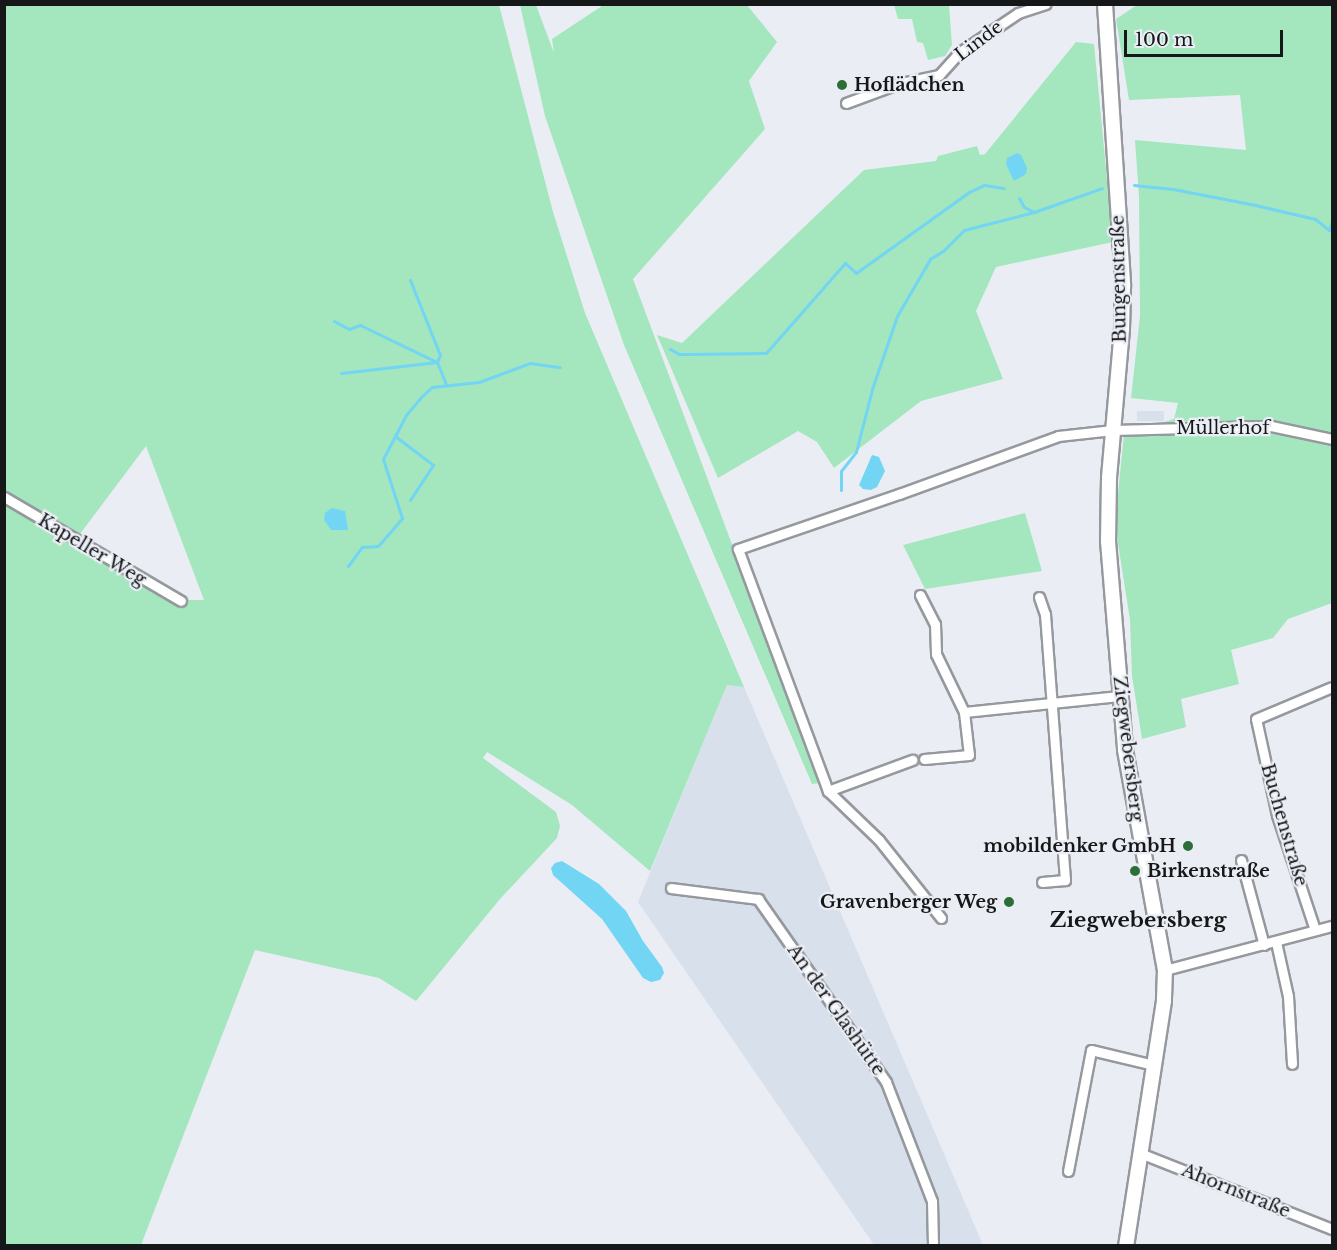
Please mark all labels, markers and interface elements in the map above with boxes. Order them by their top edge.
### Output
street label: Linde [951,16,1007,66]
scale bar [1127,18,1286,56]
text: 100 m [1135,29,1193,51]
place label: Hoflädchen [854,74,965,96]
marker: Hoflädchen [835,78,849,92]
street label: Bungenstraße [1107,215,1131,343]
street label: Müllerhof [1176,417,1270,439]
street label: Kapeller Weg [34,509,150,591]
street label: Ziegwebersberg [1108,675,1148,823]
street label: Buchenstraße [1256,761,1312,889]
place label: mobildenker GmbH [983,835,1176,857]
marker: mobildenker GmbH [1181,839,1195,853]
place label: Birkenstraße [1147,860,1270,882]
marker: Birkenstraße [1128,864,1142,878]
place label: Gravenberger Weg [819,891,997,913]
marker: Gravenberger Weg [1002,895,1016,909]
district label: Ziegwebersberg [1050,907,1226,933]
street label: An der Glashütte [783,940,889,1080]
street label: Ahornstraße [1179,1159,1293,1223]

